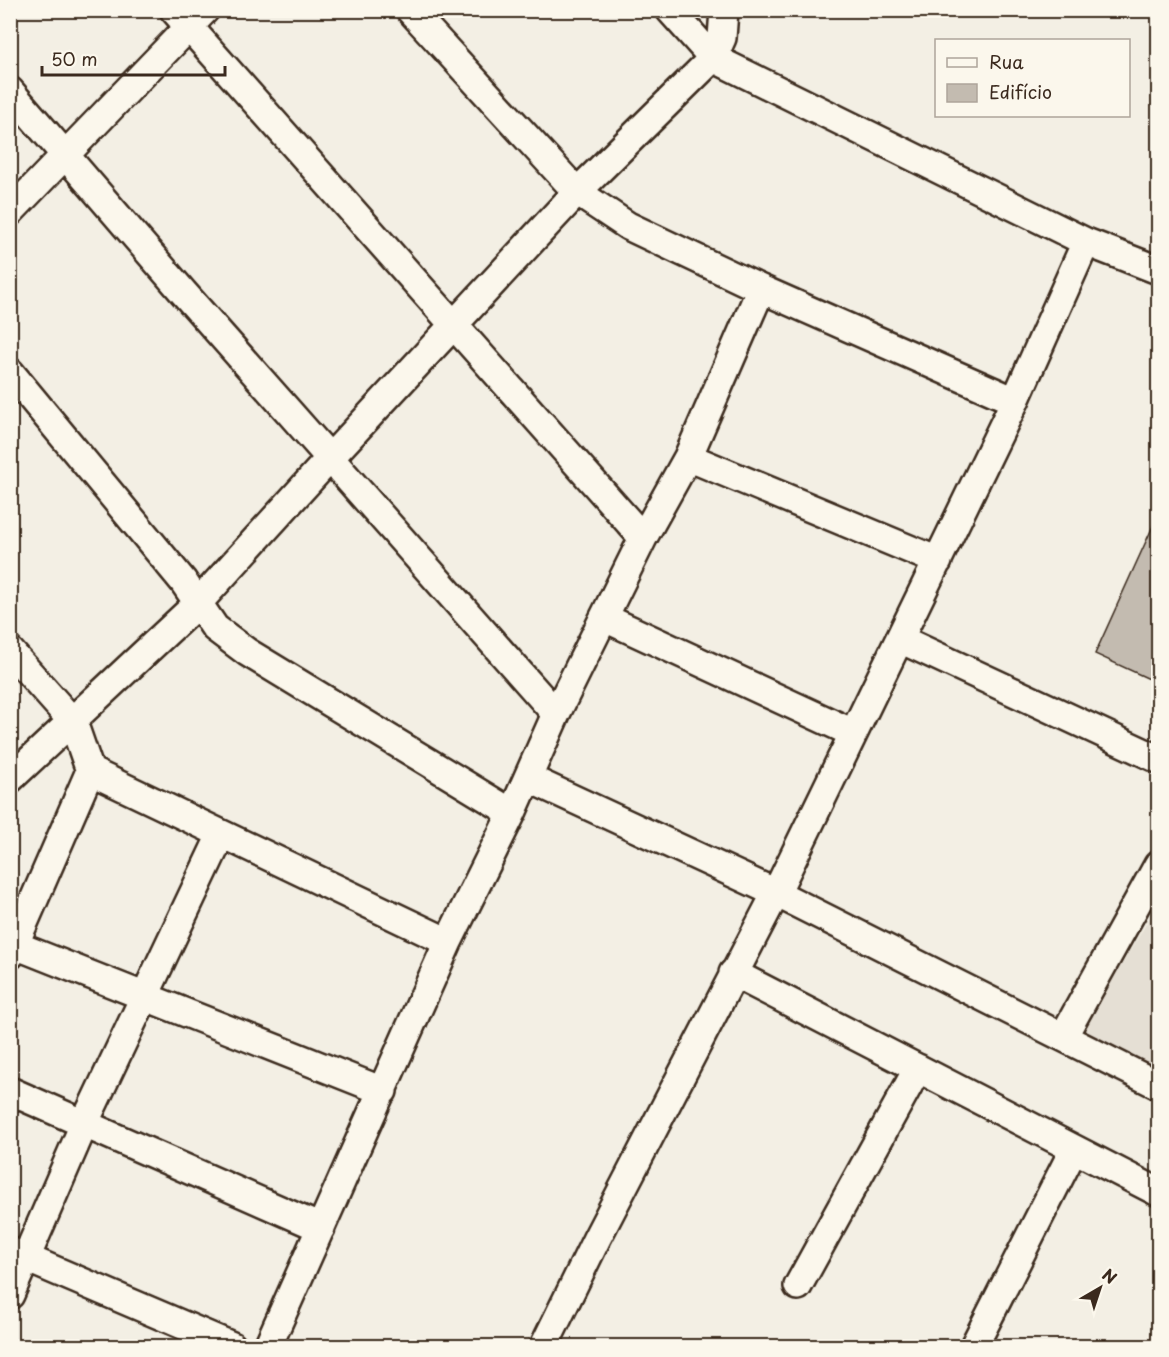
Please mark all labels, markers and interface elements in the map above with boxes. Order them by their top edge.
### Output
scale bar [42,39,225,77]
legend [935,39,1130,117]
text: 50 m [51,45,98,72]
text: Rua [989,48,1024,75]
text: Edifício [989,78,1052,105]
north arrow [1070,1258,1130,1318]
text: N [1098,1262,1123,1289]

